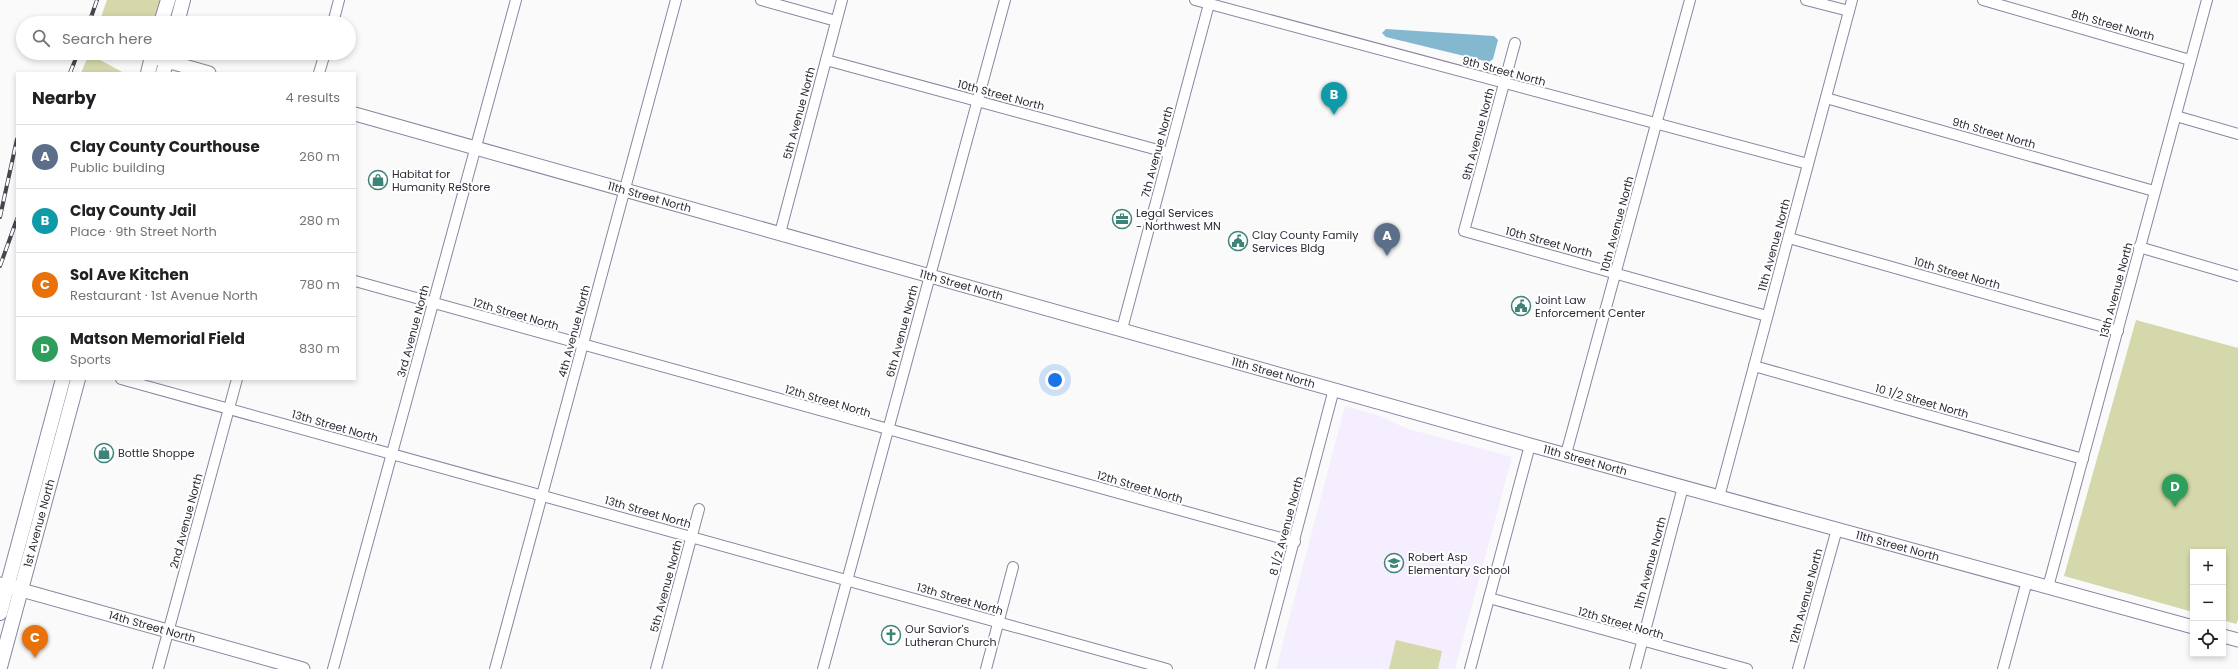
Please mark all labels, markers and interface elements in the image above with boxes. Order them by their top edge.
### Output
street label: 8th Street North [2069,5,2157,45]
search box [16,16,356,60]
icon: search [30,27,52,49]
text: Search here [62,28,152,49]
street label: 9th Street North [1460,52,1548,90]
street label: 5th Avenue North [779,65,819,161]
street label: 10th Street North [956,76,1046,114]
pin: B [1321,82,1347,115]
text: Nearby [32,86,96,110]
street label: 9th Avenue North [1458,86,1498,182]
text: 4 results [286,88,340,107]
street label: 7th Avenue North [1137,104,1177,200]
street label: 9th Street North [1950,113,2038,153]
text: Clay County Courthouse [70,136,260,157]
text: A [40,147,50,166]
text: 260 m [299,147,340,166]
text: Public building [70,158,165,177]
place label: Habitat for Humanity ReStore [392,166,490,195]
shop icon: Habitat for Humanity ReStore [367,169,389,191]
street label: 10th Avenue North [1597,174,1637,274]
street label: 11th Street North [606,178,693,216]
street label: 11th Avenue North [1754,197,1794,293]
text: Clay County Jail [70,200,196,221]
place label: Legal Services - Northwest MN [1136,205,1221,234]
office icon: Legal Services - Northwest MN [1111,208,1133,230]
text: B [41,211,49,230]
text: 280 m [299,211,340,230]
text: Place · 9th Street North [70,222,217,241]
pin: A [1374,223,1400,256]
street label: 10th Street North [1504,223,1594,261]
place label: Clay County Family Services Bldg [1252,227,1359,256]
public building icon: Clay County Family Services Bldg [1227,230,1249,252]
street label: 13th Avenue North [2096,241,2136,339]
street label: 10th Street North [1912,253,2002,293]
text: Sol Ave Kitchen [70,264,189,285]
street label: 11th Street North [918,265,1005,304]
text: C [40,275,50,294]
text: 780 m [300,275,340,294]
street label: 3rd Avenue North [393,283,433,379]
street label: 4th Avenue North [554,283,594,379]
street label: 6th Avenue North [882,283,922,379]
text: Restaurant · 1st Avenue North [70,286,258,305]
place label: Joint Law Enforcement Center [1535,292,1645,321]
street label: 12th Street North [471,294,561,334]
public building icon: Joint Law Enforcement Center [1510,295,1532,317]
text: Matson Memorial Field [70,328,245,349]
text: D [40,339,50,358]
text: 830 m [299,339,340,358]
text: Sports [70,350,111,369]
street label: 11th Street North [1230,353,1317,392]
your location [1045,370,1065,390]
street label: 10 1/2 Street North [1873,380,1971,422]
street label: 12th Street North [783,381,873,421]
street label: 13th Street North [290,406,380,446]
street label: 11th Street North [1542,441,1629,479]
shop icon: Bottle Shoppe [93,442,115,464]
place label: Bottle Shoppe [118,445,195,461]
street label: 12th Street North [1095,467,1185,507]
street label: 2nd Avenue North [166,472,206,570]
pin: D [2162,474,2188,507]
street label: 8 1/2 Avenue North [1265,475,1307,577]
street label: 1st Avenue North [19,477,58,569]
street label: 13th Street North [603,492,693,532]
street label: 11th Avenue North [1630,515,1670,611]
street label: 11th Street North [1854,527,1941,565]
street label: 5th Avenue North [646,538,686,634]
street label: 12th Avenue North [1786,547,1826,645]
place label: Robert Asp Elementary School [1408,549,1510,578]
map controls [2190,549,2226,657]
button: + [2190,549,2226,585]
school or university icon: Robert Asp Elementary School [1383,552,1405,574]
street label: 13th Street North [915,579,1005,619]
button: − [2190,585,2226,621]
street label: 12th Street North [1576,603,1666,643]
street label: 14th Street North [107,607,197,646]
place label: Our Savior's Lutheran Church [905,621,997,650]
button: locate [2190,621,2226,657]
church icon: Our Savior's Lutheran Church [880,624,902,646]
pin: C [22,625,48,658]

